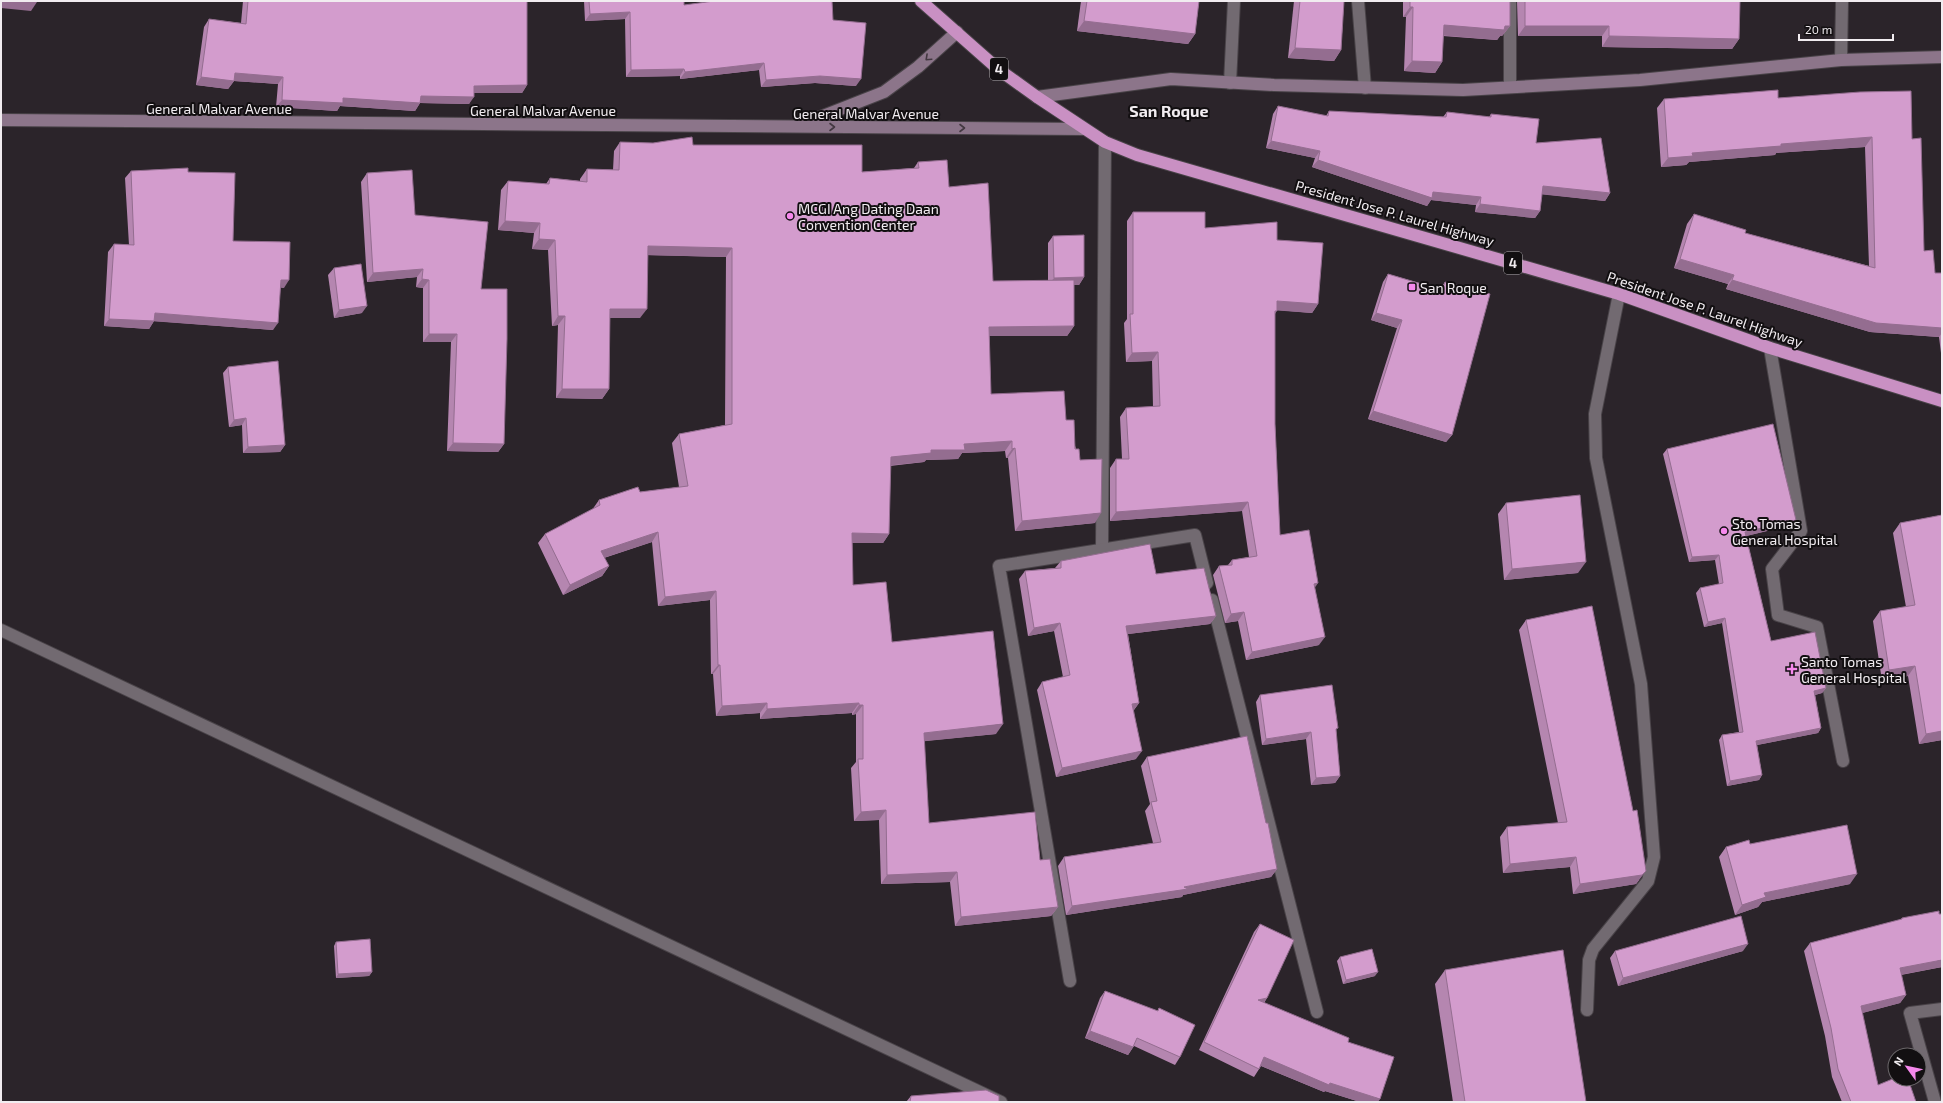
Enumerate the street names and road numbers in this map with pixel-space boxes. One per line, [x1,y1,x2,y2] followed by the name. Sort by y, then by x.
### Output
[990,58,1008,80] road number: 4
[146,100,292,117] street label: General Malvar Avenue
[470,102,616,119] street label: General Malvar Avenue
[793,105,939,122] street label: General Malvar Avenue
[1294,176,1497,250] street label: President Jose P. Laurel Highway
[1504,252,1522,274] road number: 4
[1605,267,1806,351] street label: President Jose P. Laurel Highway

